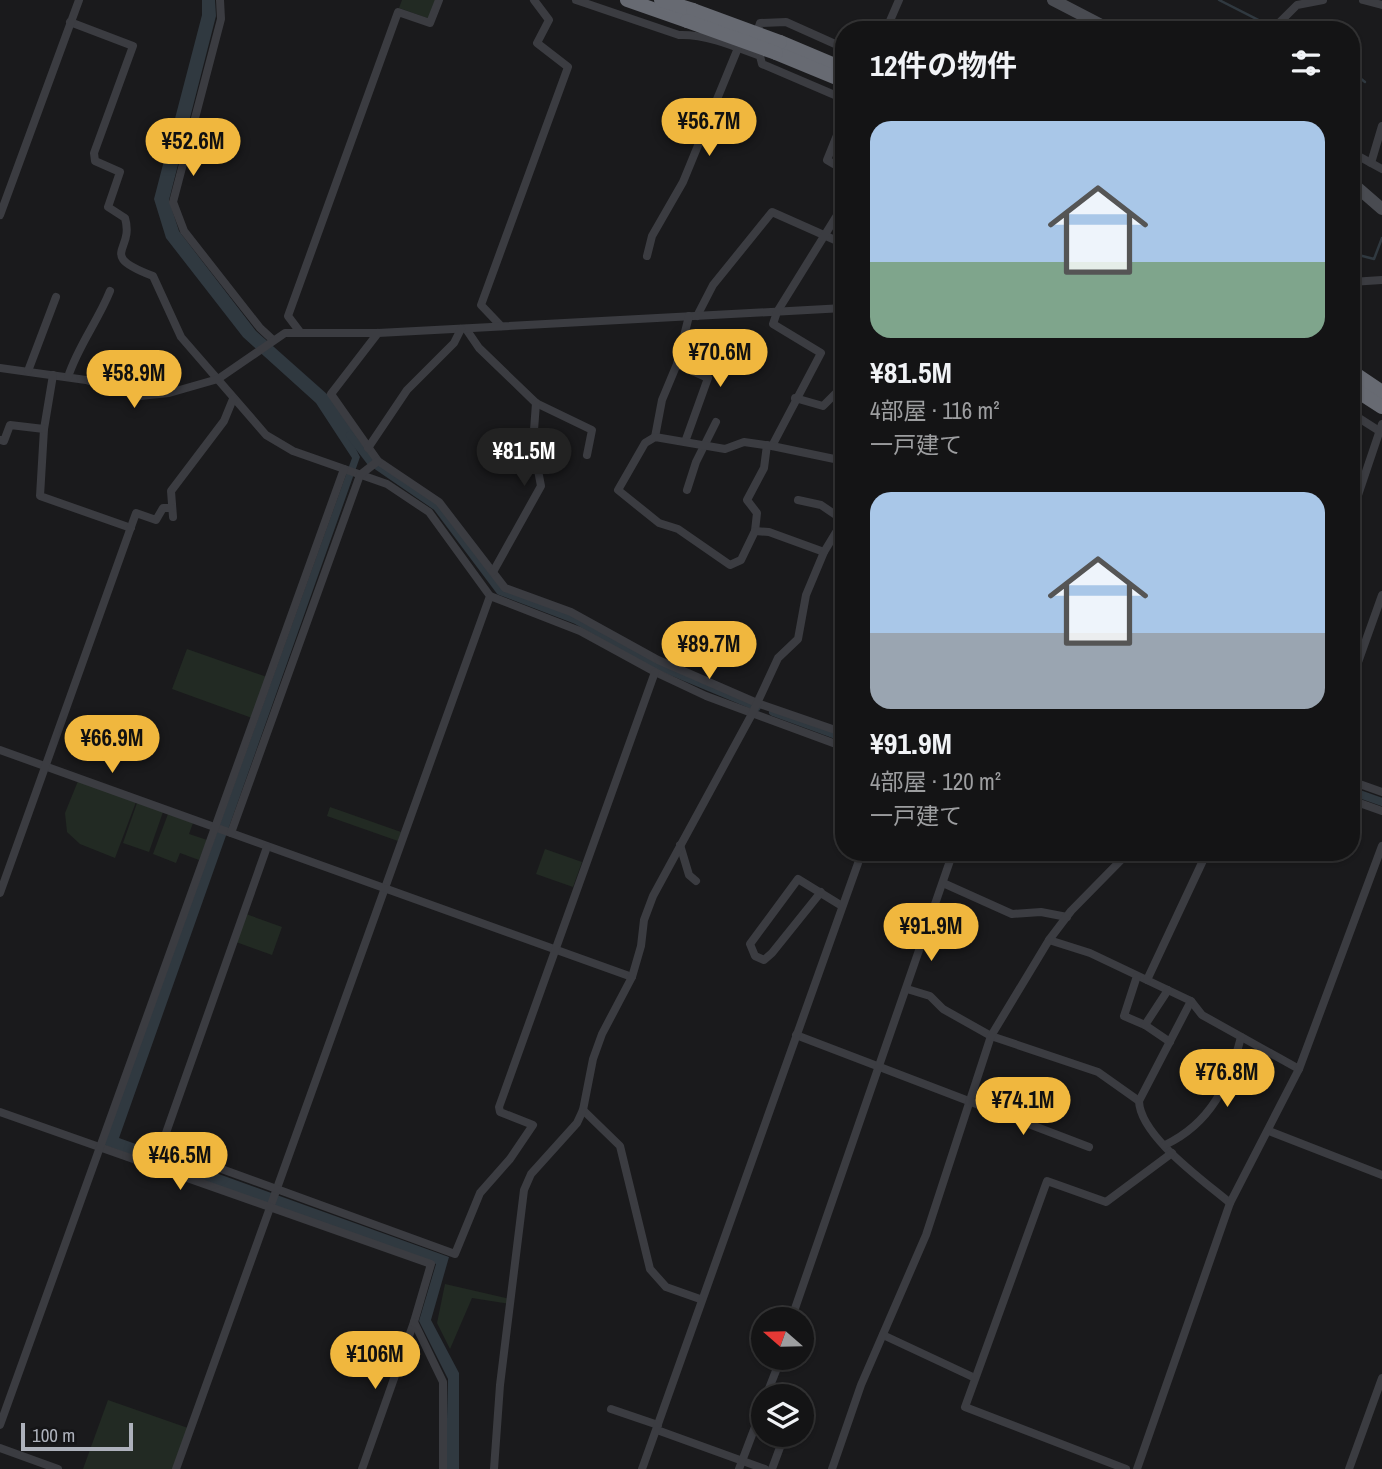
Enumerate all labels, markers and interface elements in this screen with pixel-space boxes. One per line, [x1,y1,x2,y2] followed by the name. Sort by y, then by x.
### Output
[1287,44,1325,82] icon: filters
[870,45,1017,85] text: 12件の物件
[652,99,766,158] pin: ¥56.7M
[678,105,740,136] text: ¥56.7M
[136,118,250,178] pin: ¥52.6M
[162,125,224,156] text: ¥52.6M
[1035,167,1161,293] icon: home
[663,330,777,389] pin: ¥70.6M
[689,336,751,367] text: ¥70.6M
[77,350,191,410] pin: ¥58.9M
[870,352,952,392] text: ¥81.5M
[103,357,165,388] text: ¥58.9M
[870,395,1000,426] text: 4部屋 · 116 m²
[467,428,581,488] pin: ¥81.5M
[870,429,962,460] text: 一戸建て
[493,435,555,466] text: ¥81.5M
[1035,538,1161,664] icon: home
[652,622,766,681] pin: ¥89.7M
[678,628,740,659] text: ¥89.7M
[55,716,169,775] pin: ¥66.9M
[81,722,143,753] text: ¥66.9M
[870,723,952,763] text: ¥91.9M
[870,766,1001,797] text: 4部屋 · 120 m²
[870,800,962,831] text: 一戸建て
[874,904,988,963] pin: ¥91.9M
[900,910,962,941] text: ¥91.9M
[1170,1050,1284,1109] pin: ¥76.8M
[1196,1056,1258,1087] text: ¥76.8M
[966,1078,1080,1137] pin: ¥74.1M
[992,1084,1054,1115] text: ¥74.1M
[123,1132,237,1192] pin: ¥46.5M
[149,1139,211,1170] text: ¥46.5M
[751,1307,814,1370] north arrow
[751,1307,814,1447] map controls
[326,1332,424,1391] pin: ¥106M
[346,1338,404,1369] text: ¥106M
[751,1384,814,1447] button: layers
[21,1420,133,1452] scale bar
[32,1422,75,1448] text: 100 m

